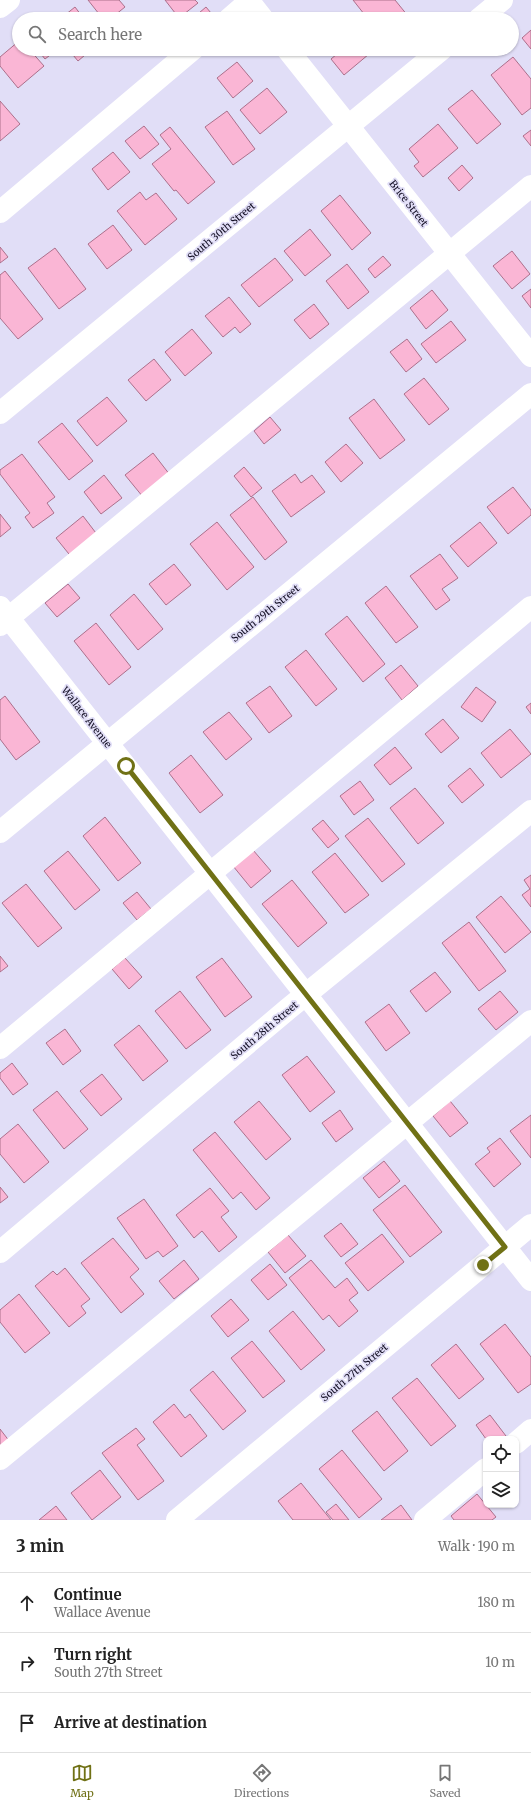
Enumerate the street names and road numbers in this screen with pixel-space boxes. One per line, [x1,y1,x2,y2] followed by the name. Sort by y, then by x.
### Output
[386,177,431,229] street label: Brice Street
[185,199,258,263] street label: South 30th Street
[229,582,302,645] street label: South 29th Street
[58,683,115,751] street label: Wallace Avenue
[228,998,301,1062] street label: South 28th Street
[318,1341,391,1404] street label: South 27th Street

